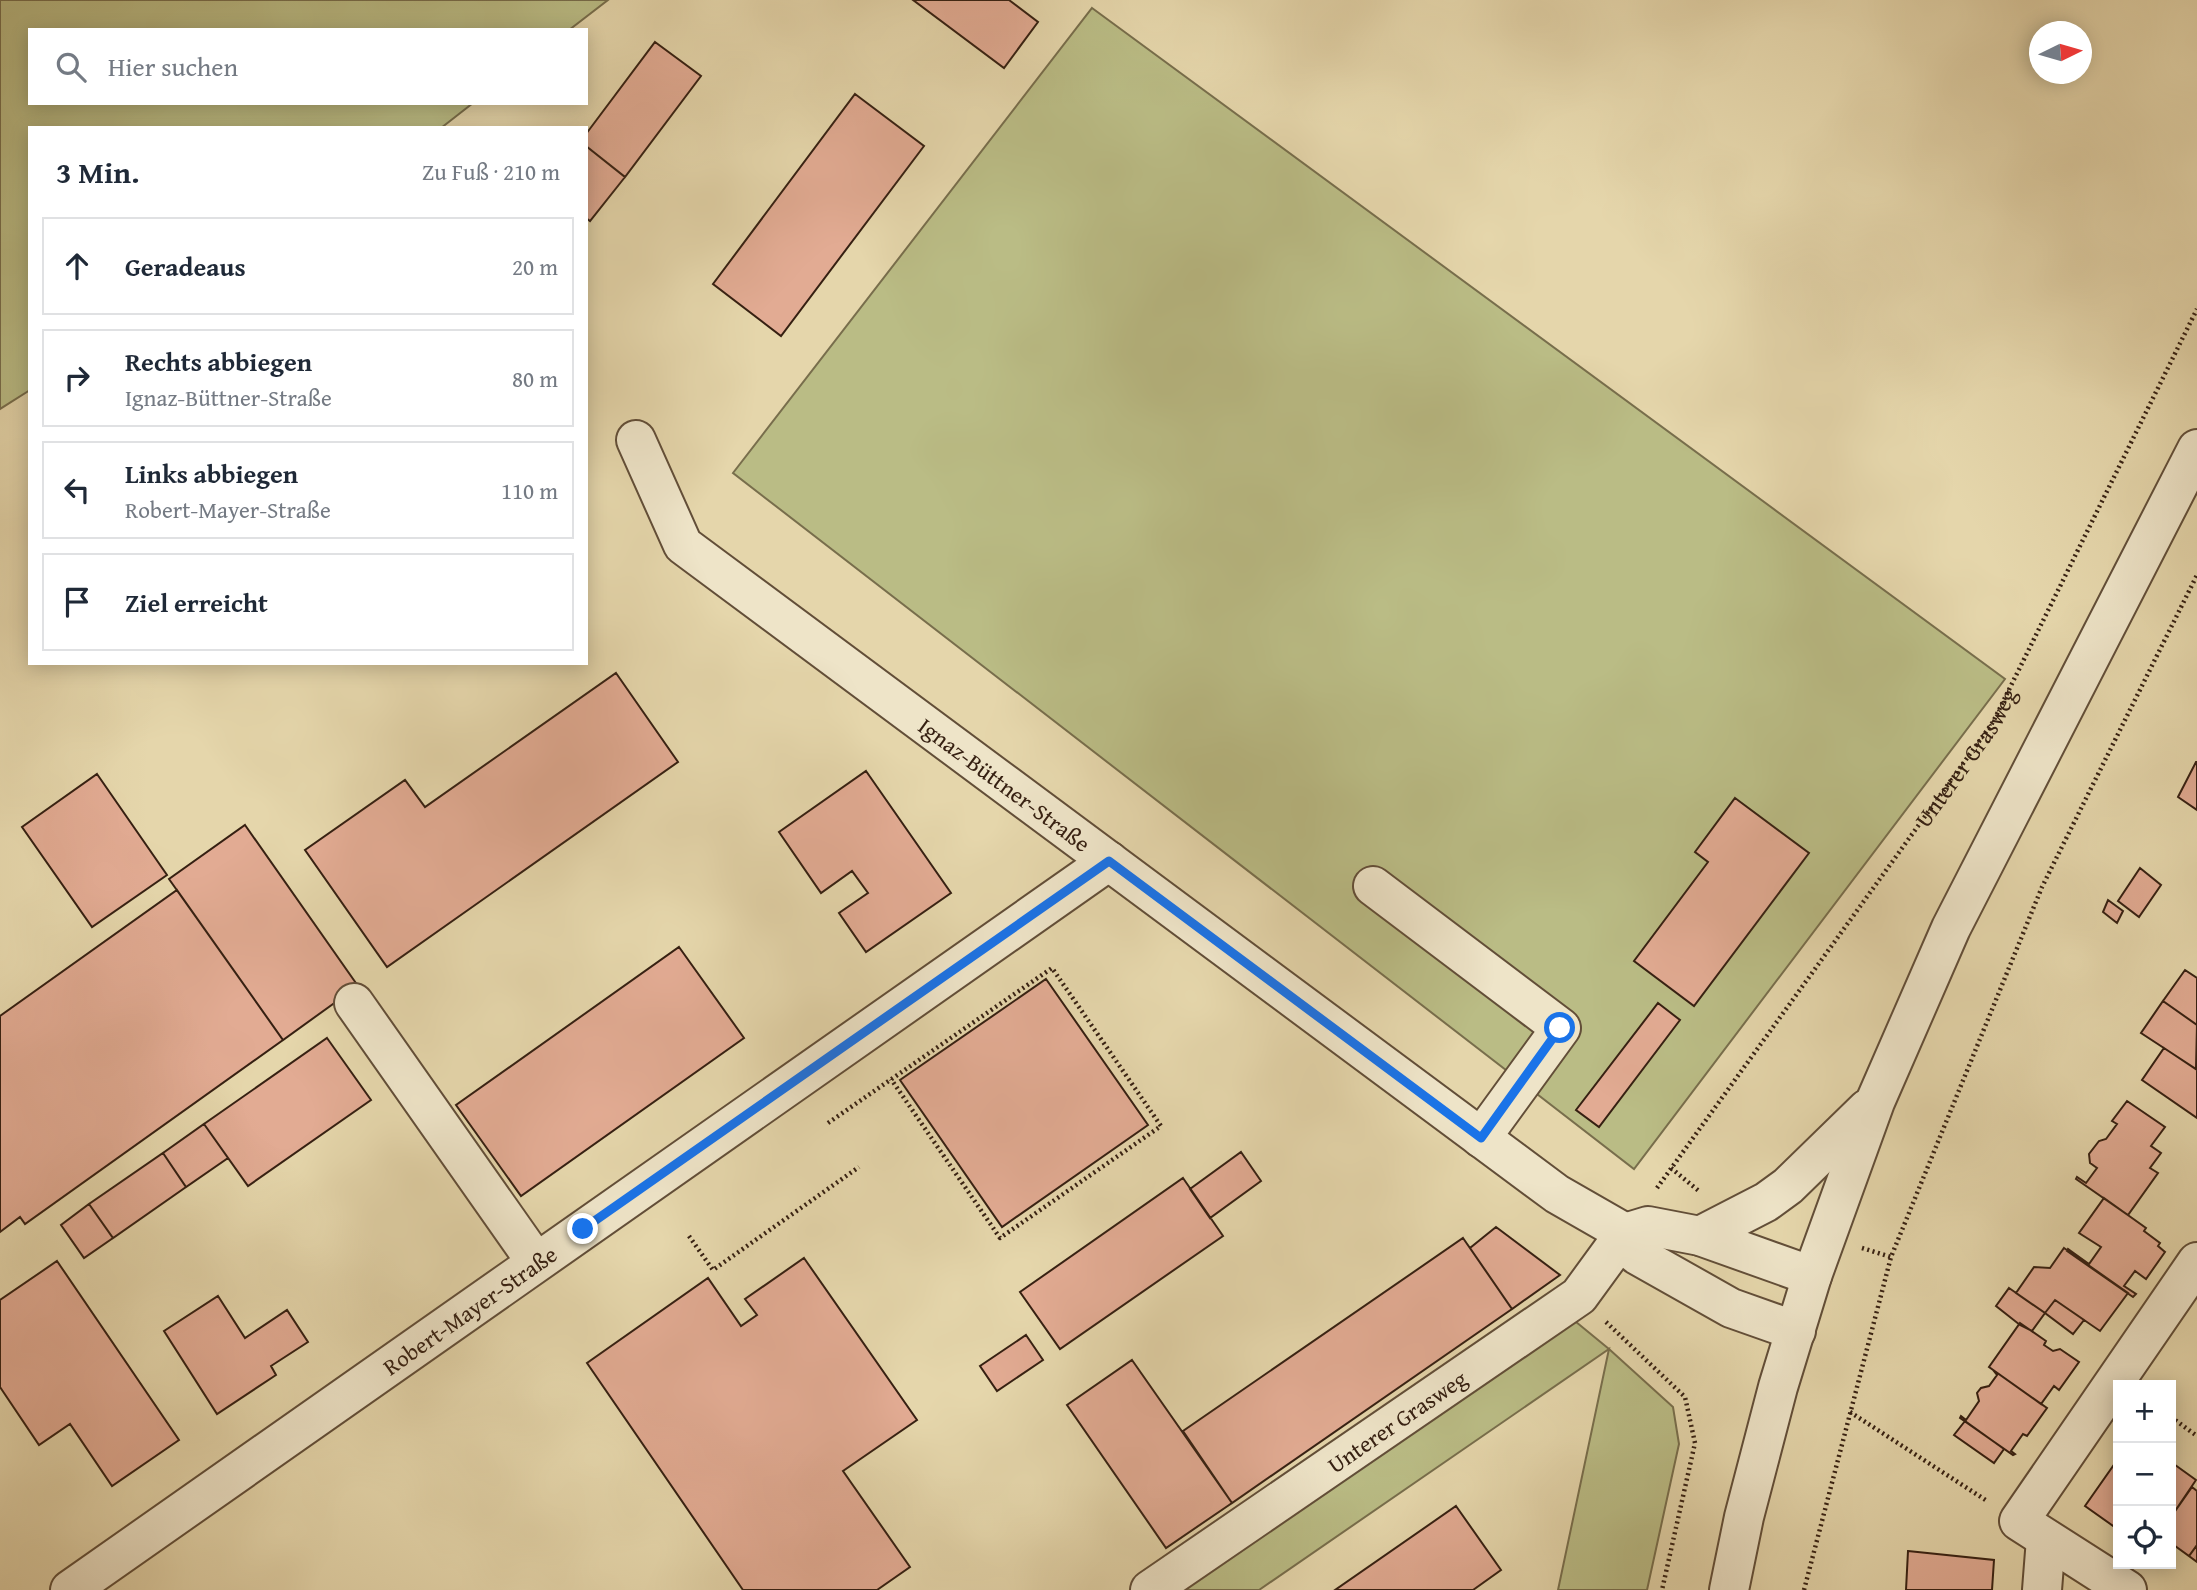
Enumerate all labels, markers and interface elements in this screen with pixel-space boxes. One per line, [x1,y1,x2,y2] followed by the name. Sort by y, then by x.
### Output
[2029,21,2092,84] north arrow
[28,28,588,105] search box
[108,47,238,86] text: Hier suchen
[52,48,90,86] icon: search
[56,150,139,194] text: 3 Min.
[422,155,560,188] text: Zu Fuß · 210 m
[58,247,96,285] icon: ahead
[125,247,246,286] text: Geradeaus
[512,250,558,283] text: 20 m
[125,342,312,381] text: Rechts abbiegen
[58,359,96,397] icon: right
[512,362,558,395] text: 80 m
[125,381,332,414] text: Ignaz-Büttner-Straße
[125,454,298,493] text: Links abbiegen
[58,471,96,509] icon: left
[501,474,558,507] text: 110 m
[125,493,331,526] text: Robert-Mayer-Straße
[58,583,96,621] icon: arrive
[125,583,268,622] text: Ziel erreicht
[1906,681,2024,834] street label: Unterer Grasweg
[912,709,1098,859] street label: Ignaz-Büttner-Straße
[1544,1012,1575,1043] route start
[567,1213,598,1244] route end
[376,1237,563,1382] street label: Robert-Mayer-Straße
[1320,1361,1473,1481] street label: Unterer Grasweg
[2113,1380,2176,1569] map controls
[2113,1380,2176,1443] button: +
[2113,1443,2176,1506] button: −
[2113,1506,2176,1569] button: locate

